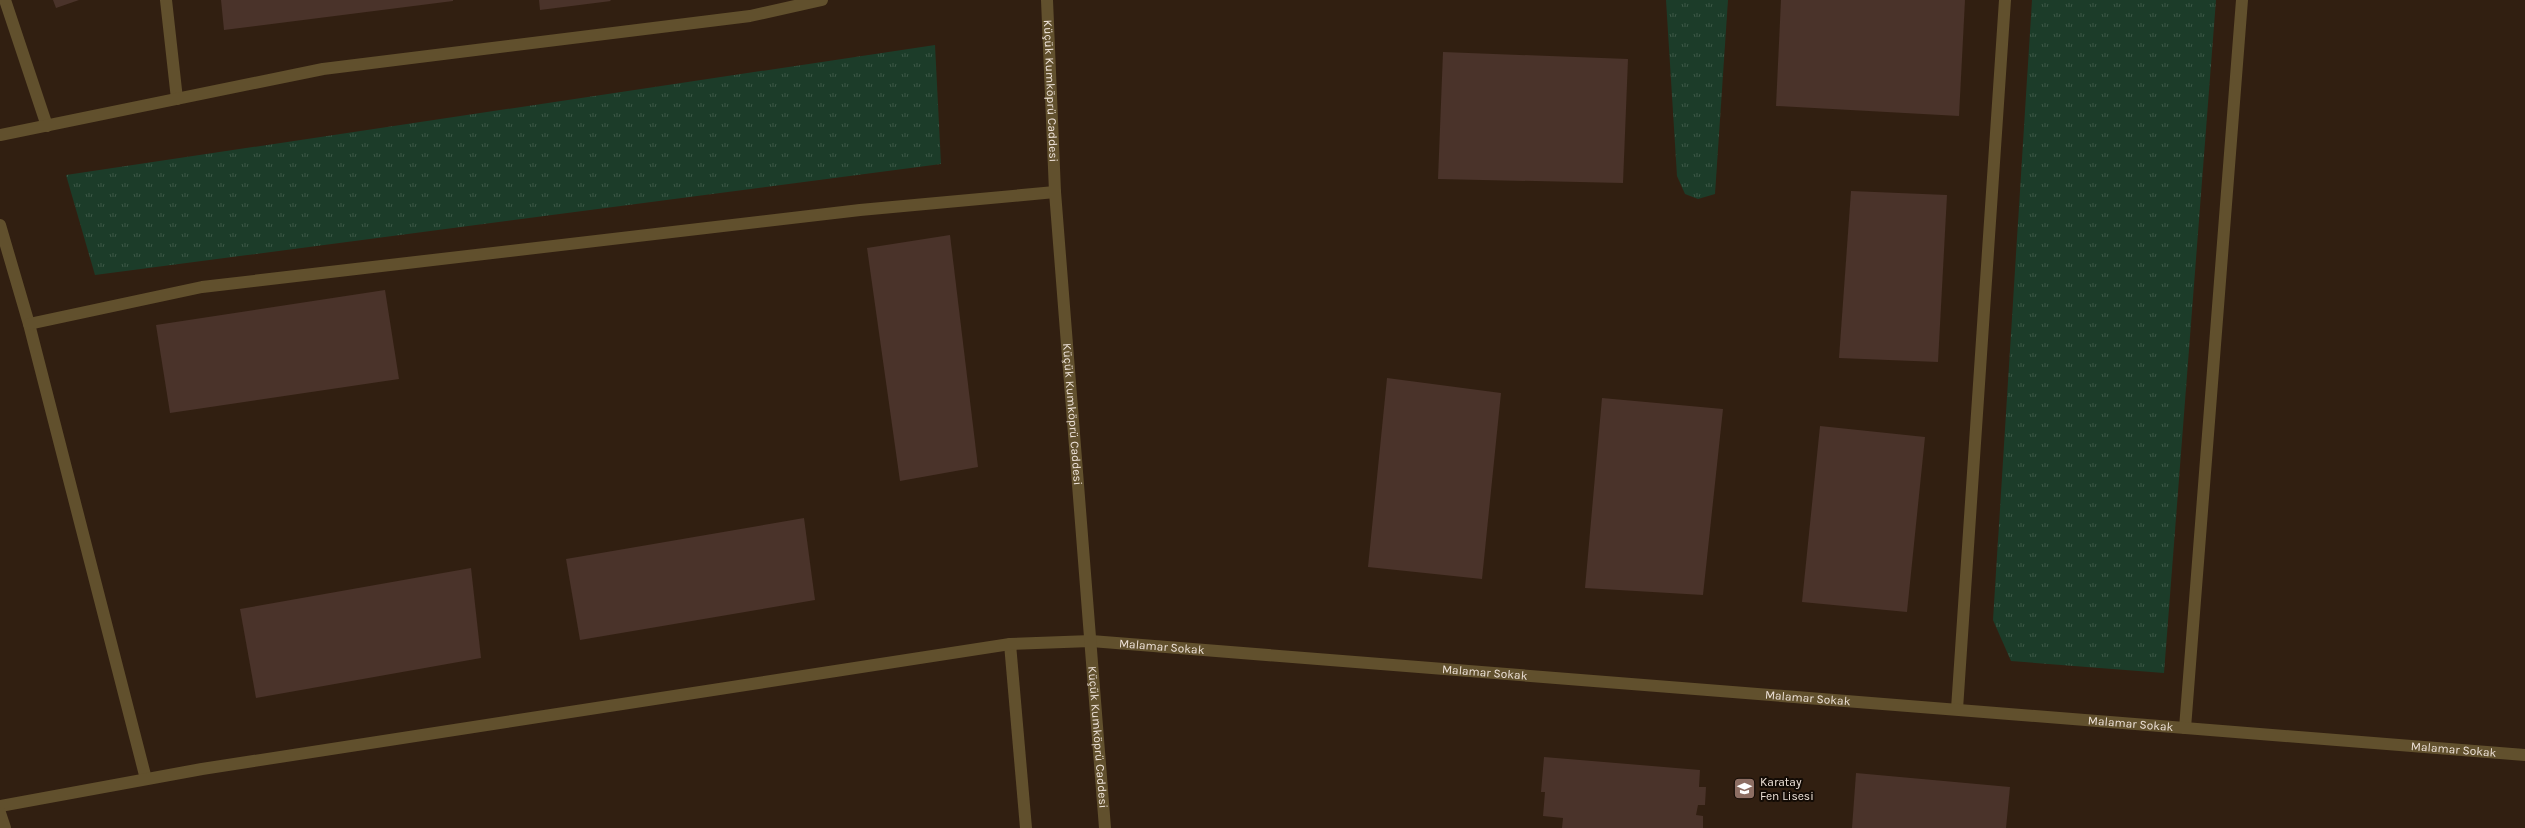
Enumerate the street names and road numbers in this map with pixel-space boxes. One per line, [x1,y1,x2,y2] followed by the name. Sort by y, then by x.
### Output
[1041,19,1061,162] street label: Küçük Kumköprü Caddesi
[1060,343,1085,486] street label: Küçük Kumköprü Caddesi
[1118,636,1205,657] street label: Malamar Sokak
[1441,662,1528,683] street label: Malamar Sokak
[1085,666,1110,809] street label: Küçük Kumköprü Caddesi
[1764,688,1851,708] street label: Malamar Sokak
[2087,713,2174,734] street label: Malamar Sokak
[2410,739,2497,760] street label: Malamar Sokak

